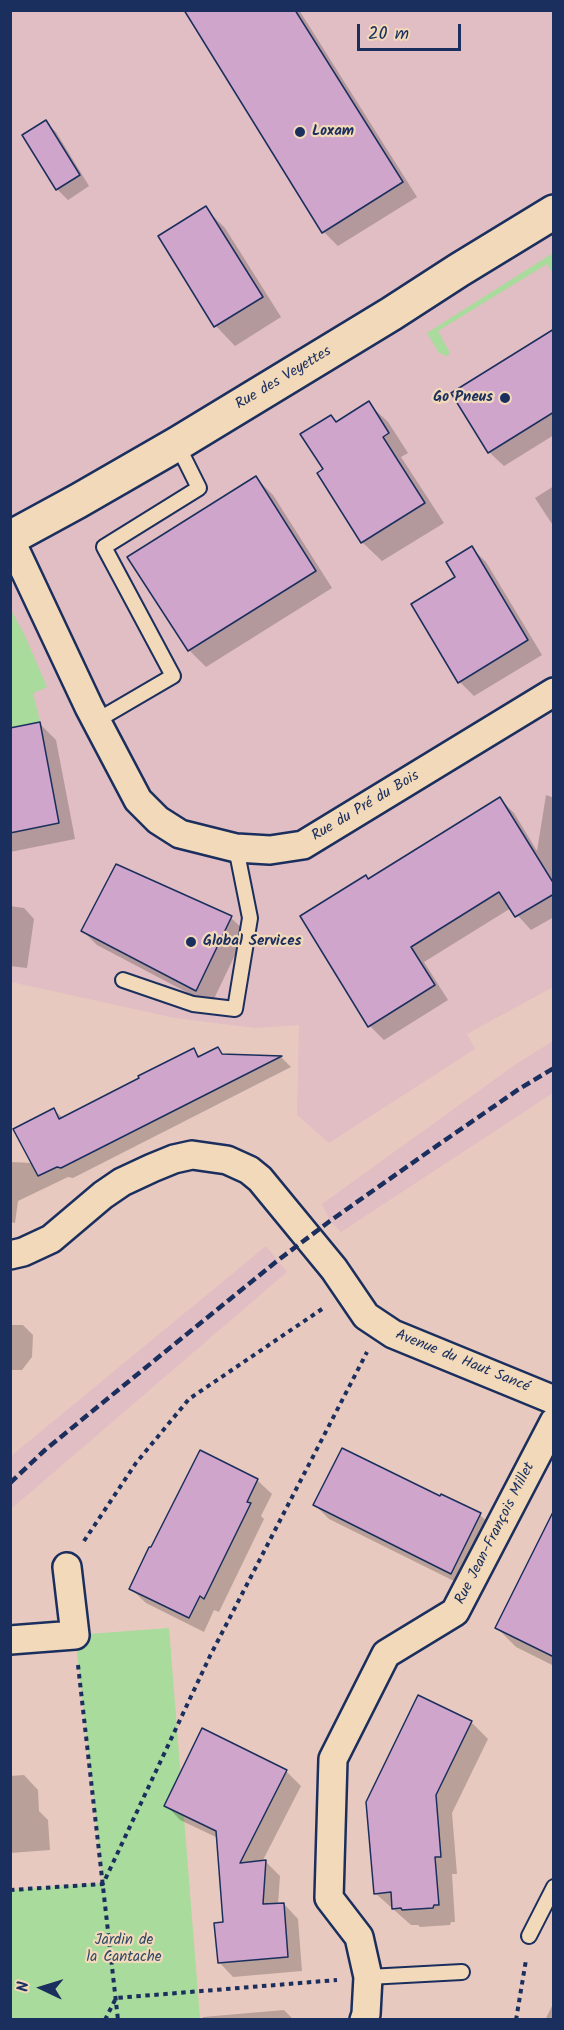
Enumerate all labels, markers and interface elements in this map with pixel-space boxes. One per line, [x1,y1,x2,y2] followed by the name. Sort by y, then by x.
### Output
[360,12,464,50] scale bar
[368,20,409,49] text: 20 m
[312,123,354,141] place label: Loxam
[293,125,307,139] marker: Loxam
[233,343,335,415] street label: Rue des Veyettes
[433,389,493,407] place label: Go Pneus
[498,391,512,405] marker: Go Pneus
[309,768,423,846] street label: Rue du Pré du Bois
[203,933,302,951] place label: Global Services
[184,935,198,949] marker: Global Services
[392,1327,532,1397] street label: Avenue du Haut Sancé
[452,1460,540,1608] street label: Rue Jean-François Millet
[86,1932,162,1967] park label: Jardin de la Cantache
[12,1958,72,2018] north arrow
[11,1981,36,1993] text: N

